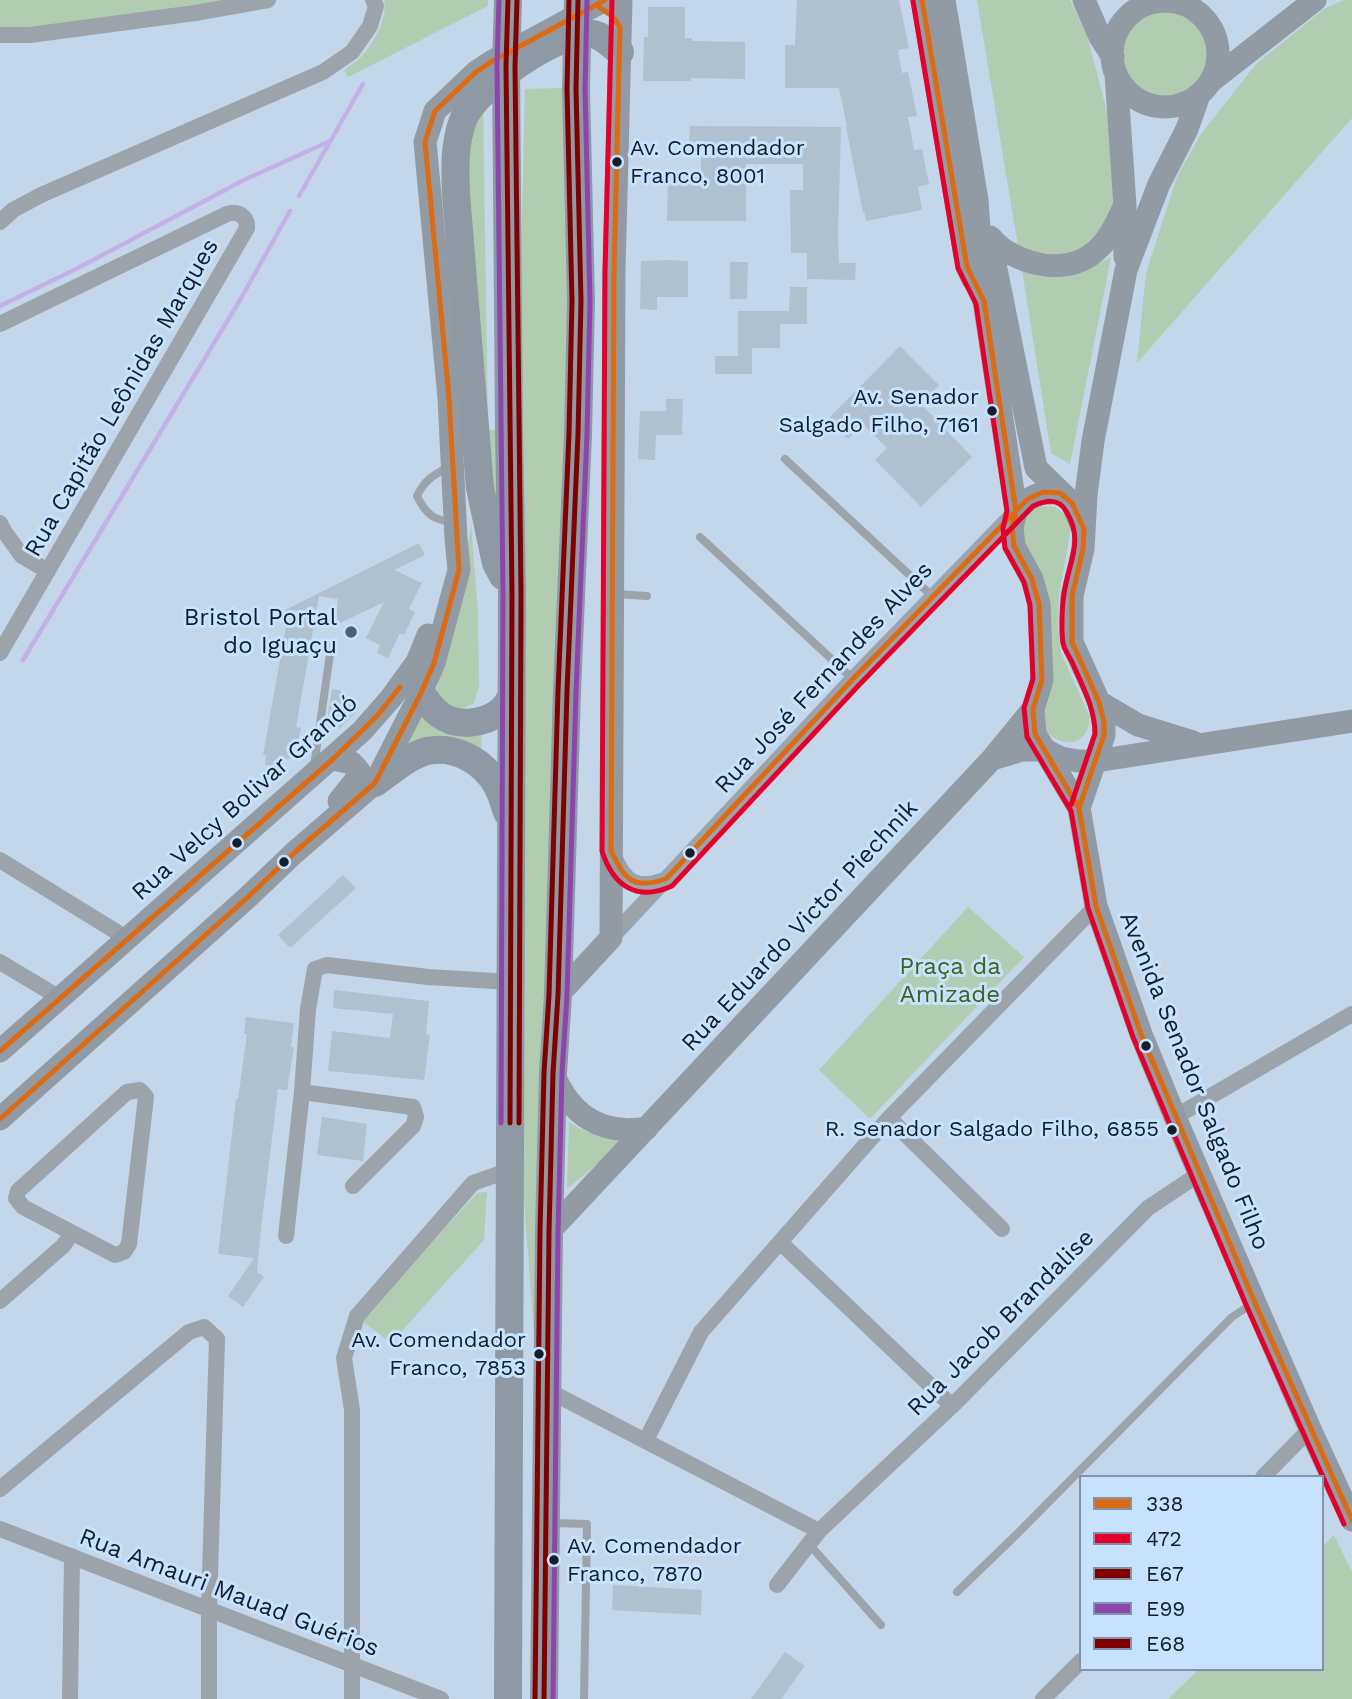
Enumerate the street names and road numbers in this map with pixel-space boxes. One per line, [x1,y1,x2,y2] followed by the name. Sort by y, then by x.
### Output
[19,234,225,562] street label: Rua Capitão Leônidas Marques
[709,556,939,800] street label: Rua José Fernandes Alves
[126,689,364,907] street label: Rua Velcy Bolivar Grandó
[676,794,924,1058] street label: Rua Eduardo Victor Piechnik
[1113,908,1275,1254] street label: Avenida Senador Salgado Filho
[902,1224,1100,1422] street label: Rua Jacob Brandalise
[75,1522,383,1664] street label: Rua Amauri Mauad Guérios

